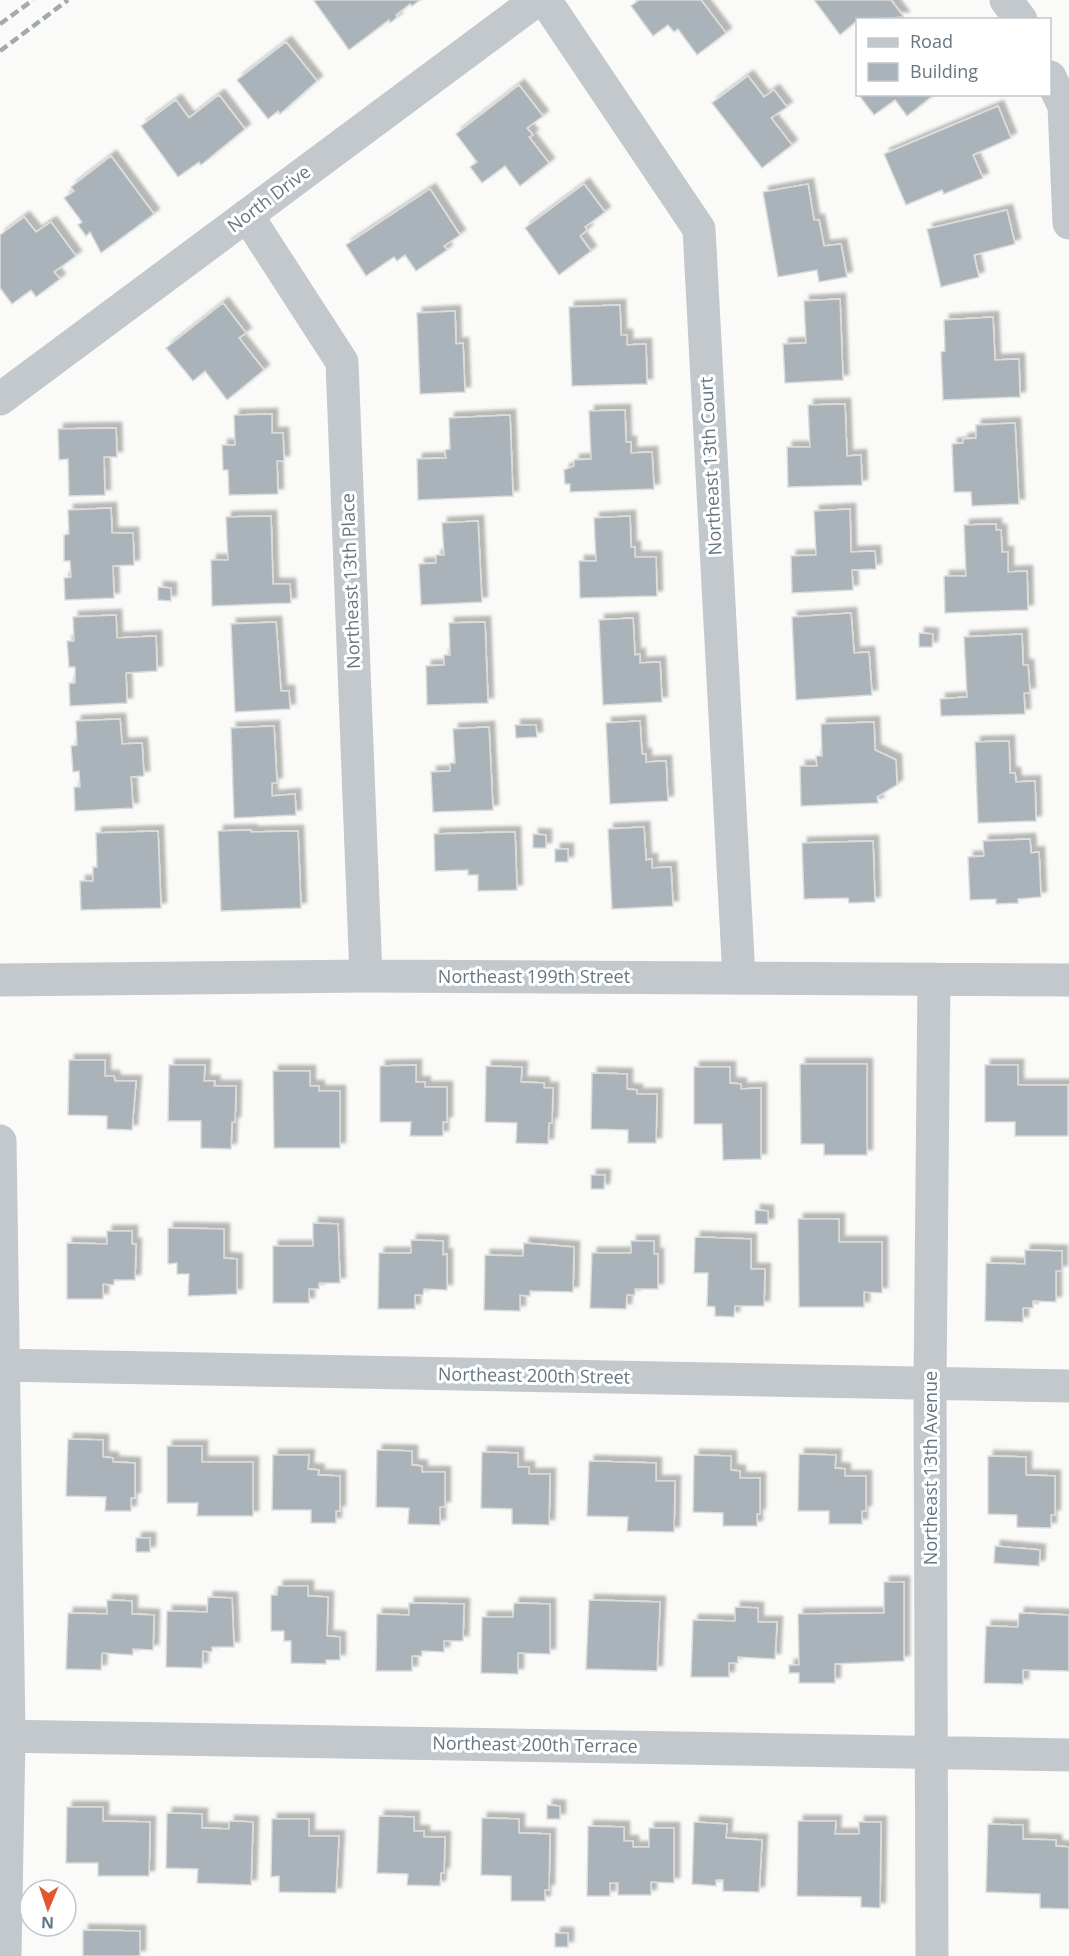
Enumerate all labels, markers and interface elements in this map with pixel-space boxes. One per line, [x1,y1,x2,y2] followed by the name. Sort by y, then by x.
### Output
[856,18,1051,96] legend
[910,29,953,53] text: Road
[910,59,978,83] text: Building
[222,159,315,237] street label: North Drive
[693,376,727,556] street label: Northeast 13th Court
[335,493,365,669] street label: Northeast 13th Place
[438,964,630,988] street label: Northeast 199th Street
[438,1361,630,1389] street label: Northeast 200th Street
[918,1371,942,1565] street label: Northeast 13th Avenue
[432,1730,638,1758] street label: Northeast 200th Terrace
[18,1878,78,1938] north arrow
[41,1912,54,1934] text: N

